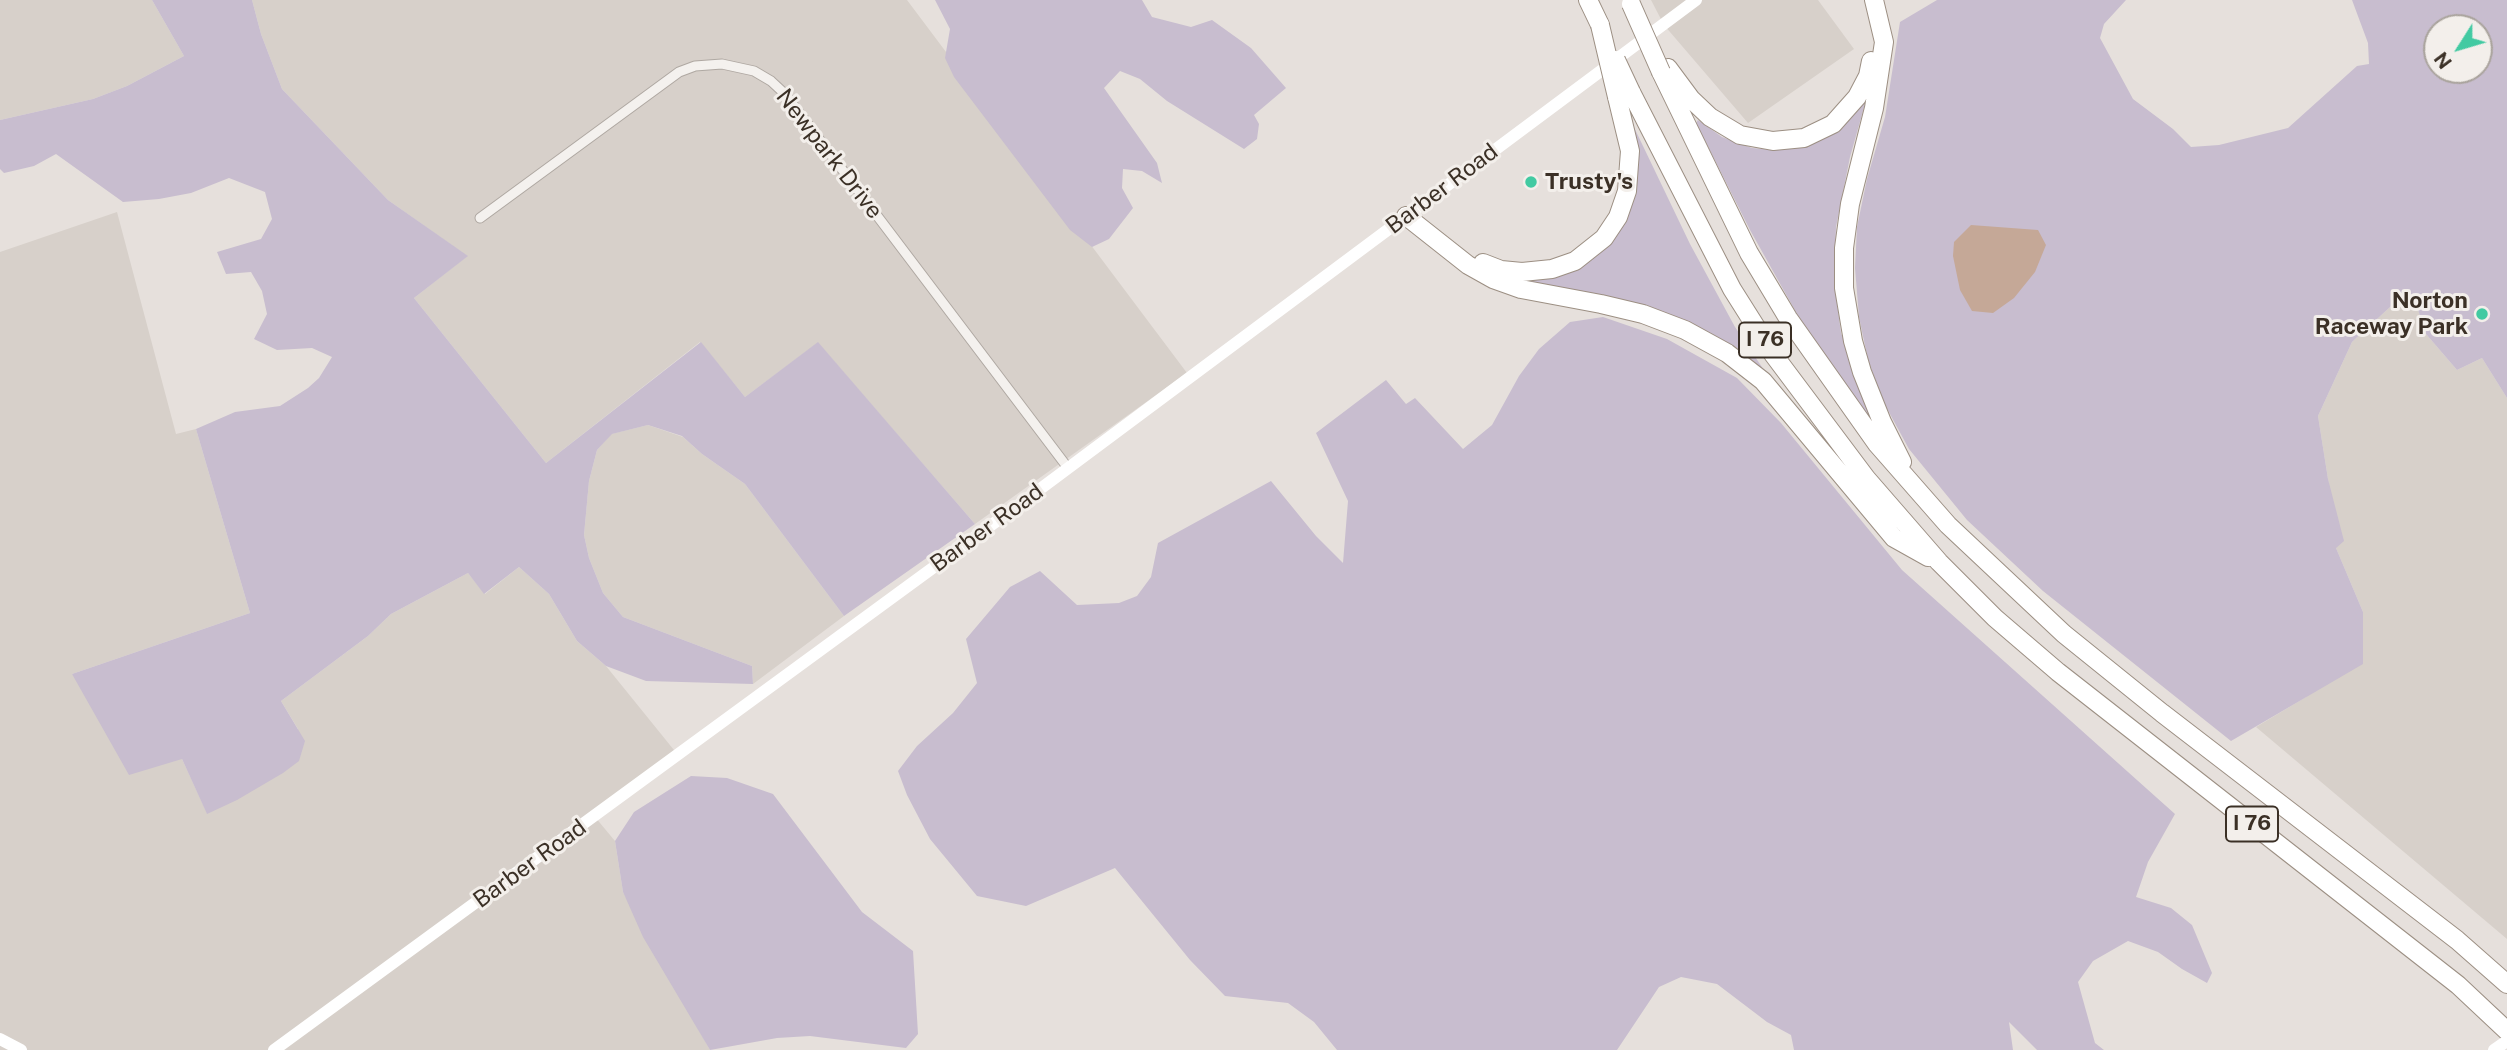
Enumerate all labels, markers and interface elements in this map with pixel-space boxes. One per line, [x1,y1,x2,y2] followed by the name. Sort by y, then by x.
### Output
[2423,14,2493,84] north arrow
[2430,48,2456,73] text: N
[770,84,888,224] street label: Newpark Drive
[1381,138,1503,240] street label: Barber Road
[1545,168,1633,196] place label: Trusty's
[1523,174,1539,190] marker: Trusty's
[2315,287,2468,341] place label: Norton Raceway Park
[2474,306,2490,322] marker: Norton Raceway Park
[1739,322,1791,358] road number: I 76
[925,478,1049,578] street label: Barber Road
[2226,806,2278,842] road number: I 76
[468,814,592,914] street label: Barber Road

